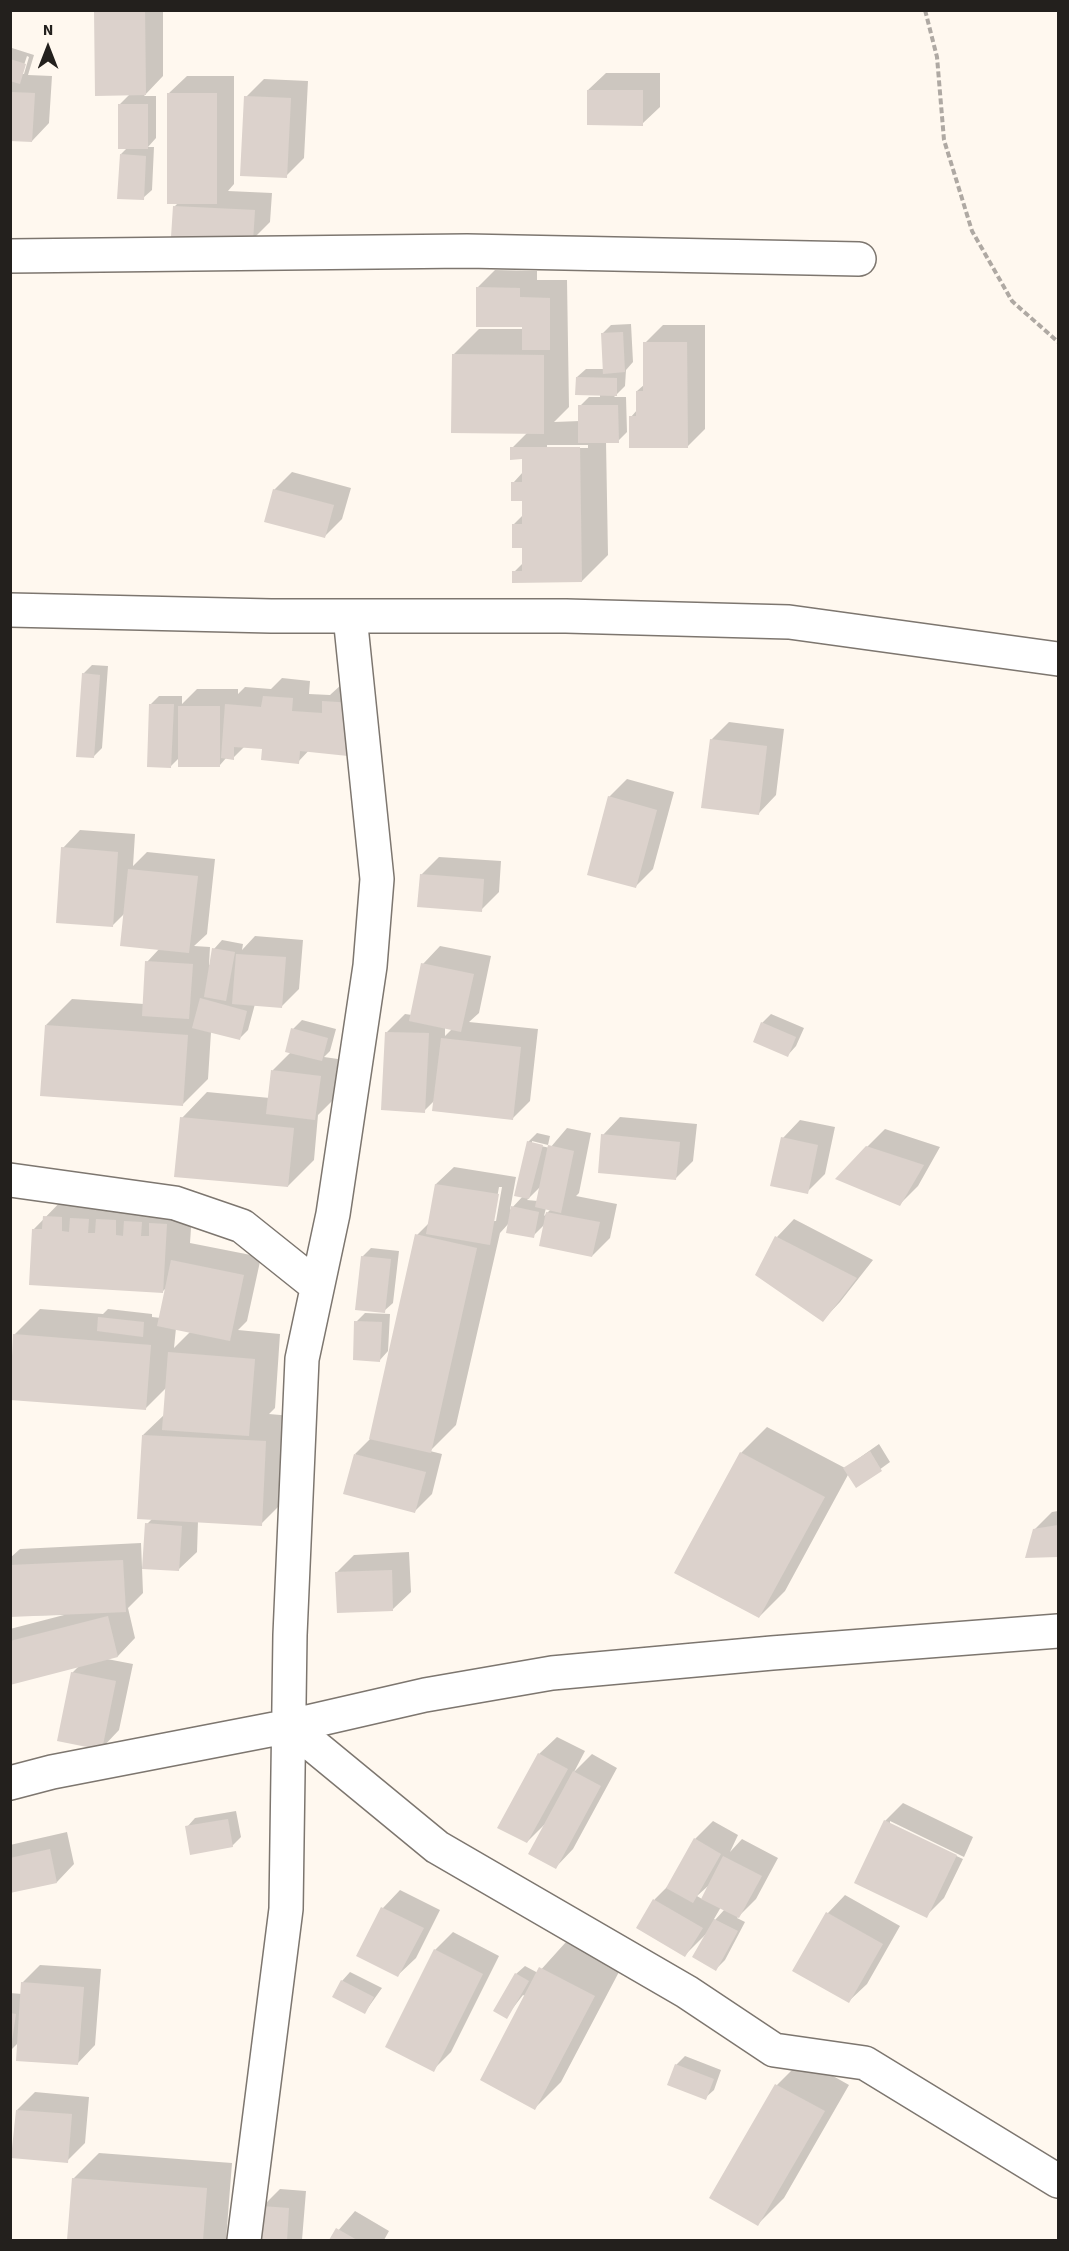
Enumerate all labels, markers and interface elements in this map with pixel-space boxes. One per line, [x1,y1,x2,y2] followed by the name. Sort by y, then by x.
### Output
[18,18,78,78] north arrow
[43,19,53,41] text: N

